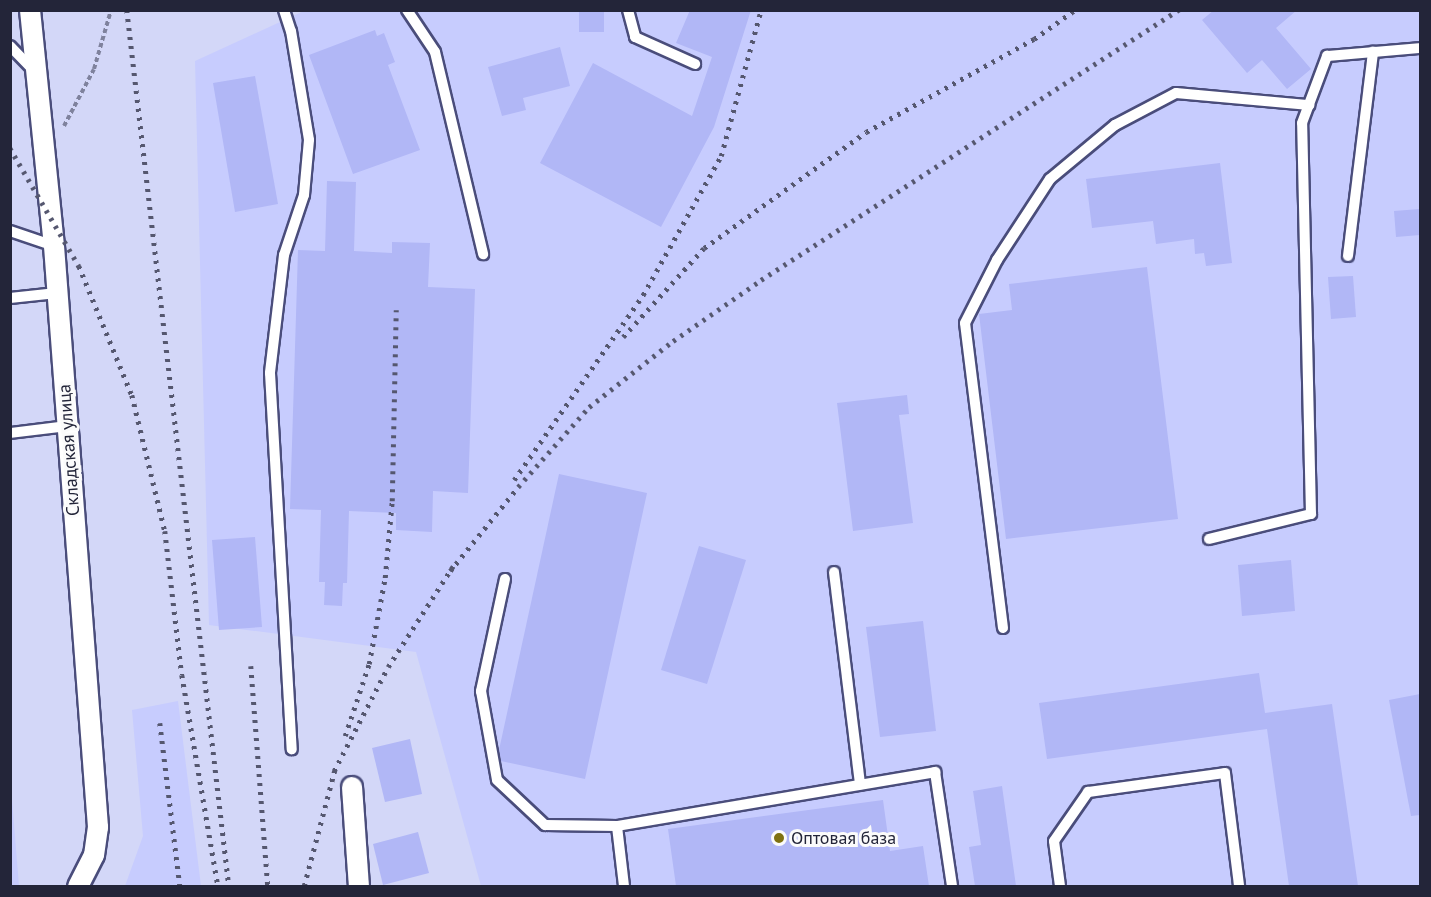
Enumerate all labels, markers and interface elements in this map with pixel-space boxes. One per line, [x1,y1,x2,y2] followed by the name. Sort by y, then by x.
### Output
[54,383,84,517] street label: Складская улица
[791,827,896,849] place label: Оптовая база
[772,831,786,845] marker: Оптовая база

